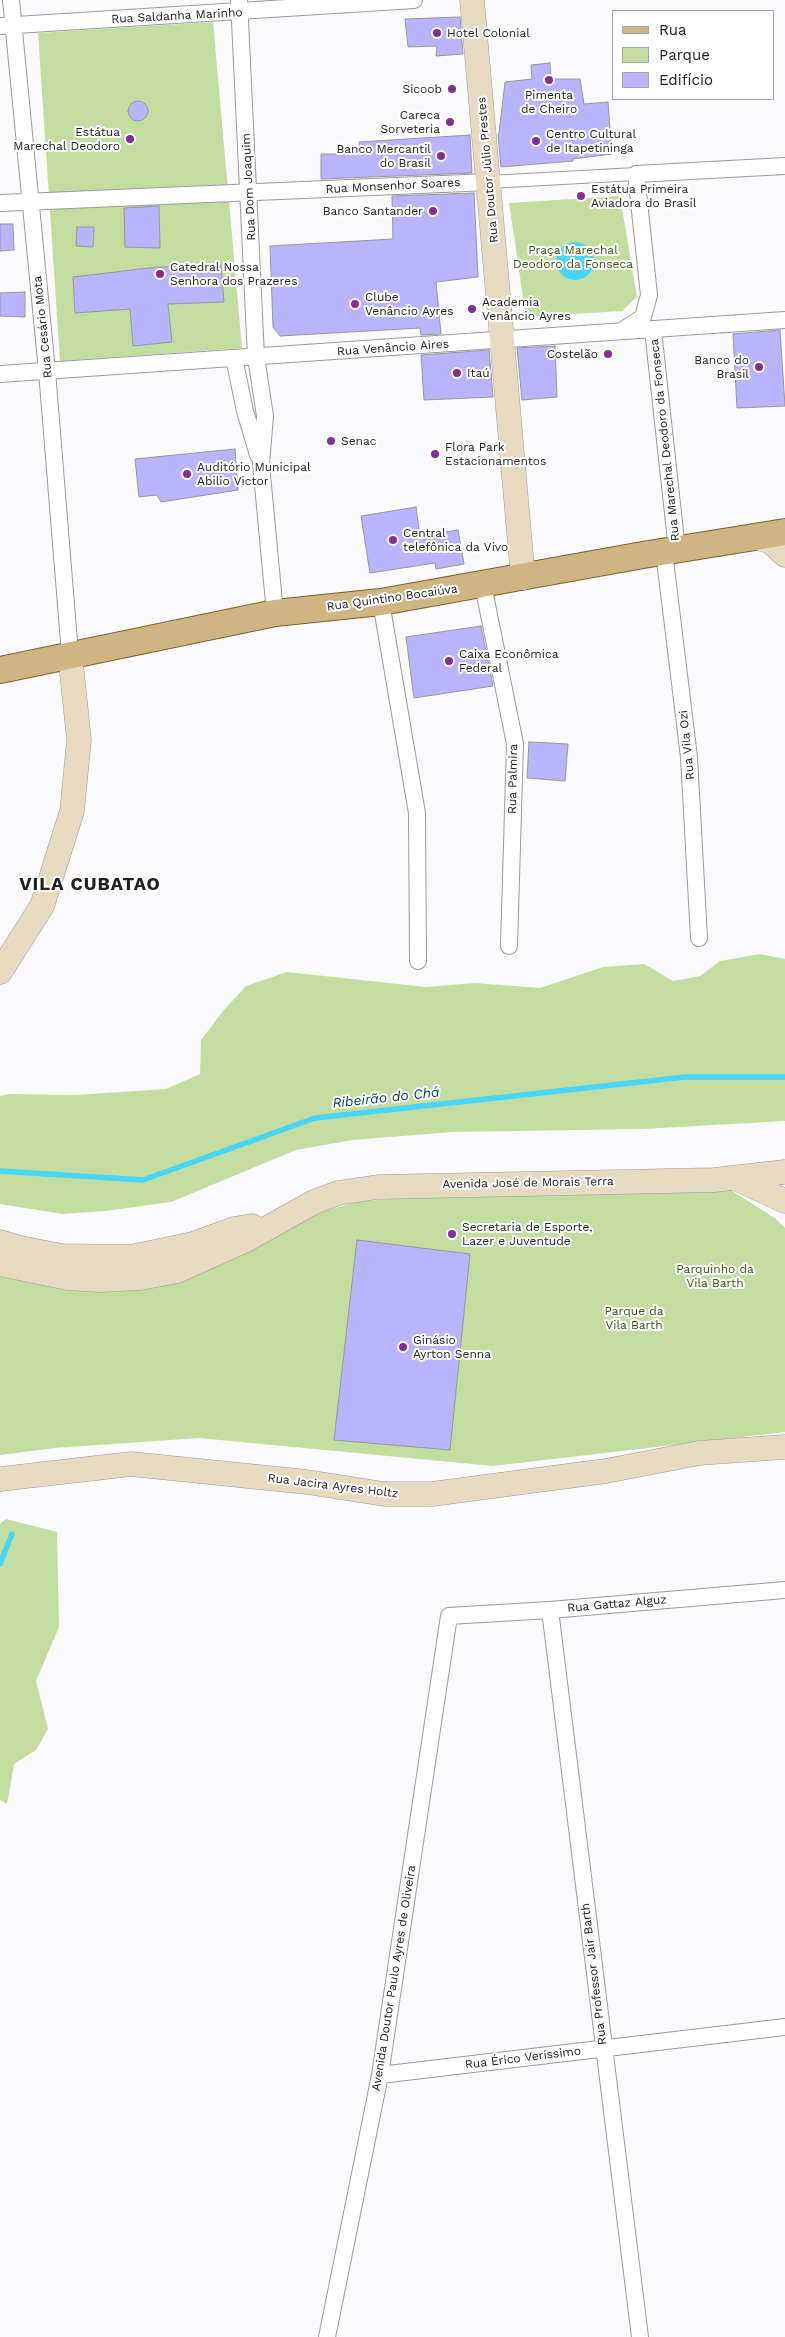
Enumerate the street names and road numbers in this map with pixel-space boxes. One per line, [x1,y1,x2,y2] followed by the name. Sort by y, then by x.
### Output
[111,5,243,27] street label: Rua Saldanha Marinho
[474,96,502,244] street label: Rua Doutor Júlio Prestes
[239,133,259,241] street label: Rua Dom Joaquim
[325,175,461,197] street label: Rua Monsenhor Soares
[30,275,56,379] street label: Rua Cesário Mota
[337,337,449,359] street label: Rua Venâncio Aires
[647,338,683,542] street label: Rua Marechal Deodoro da Fonseca
[326,582,458,614] street label: Rua Quintino Bocaiúva
[676,709,698,781] street label: Rua Vila Ozi
[505,744,521,814] street label: Rua Palmira
[442,1174,614,1192] street label: Avenida José de Morais Terra
[267,1471,399,1501] street label: Rua Jacira Ayres Holtz
[567,1592,667,1616] street label: Rua Gattaz Alguz
[369,1864,419,2092] street label: Avenida Doutor Paulo Ayres de Oliveira
[578,1902,610,2046] street label: Rua Professor Jair Barth
[464,2044,582,2072] street label: Rua Érico Veríssimo

